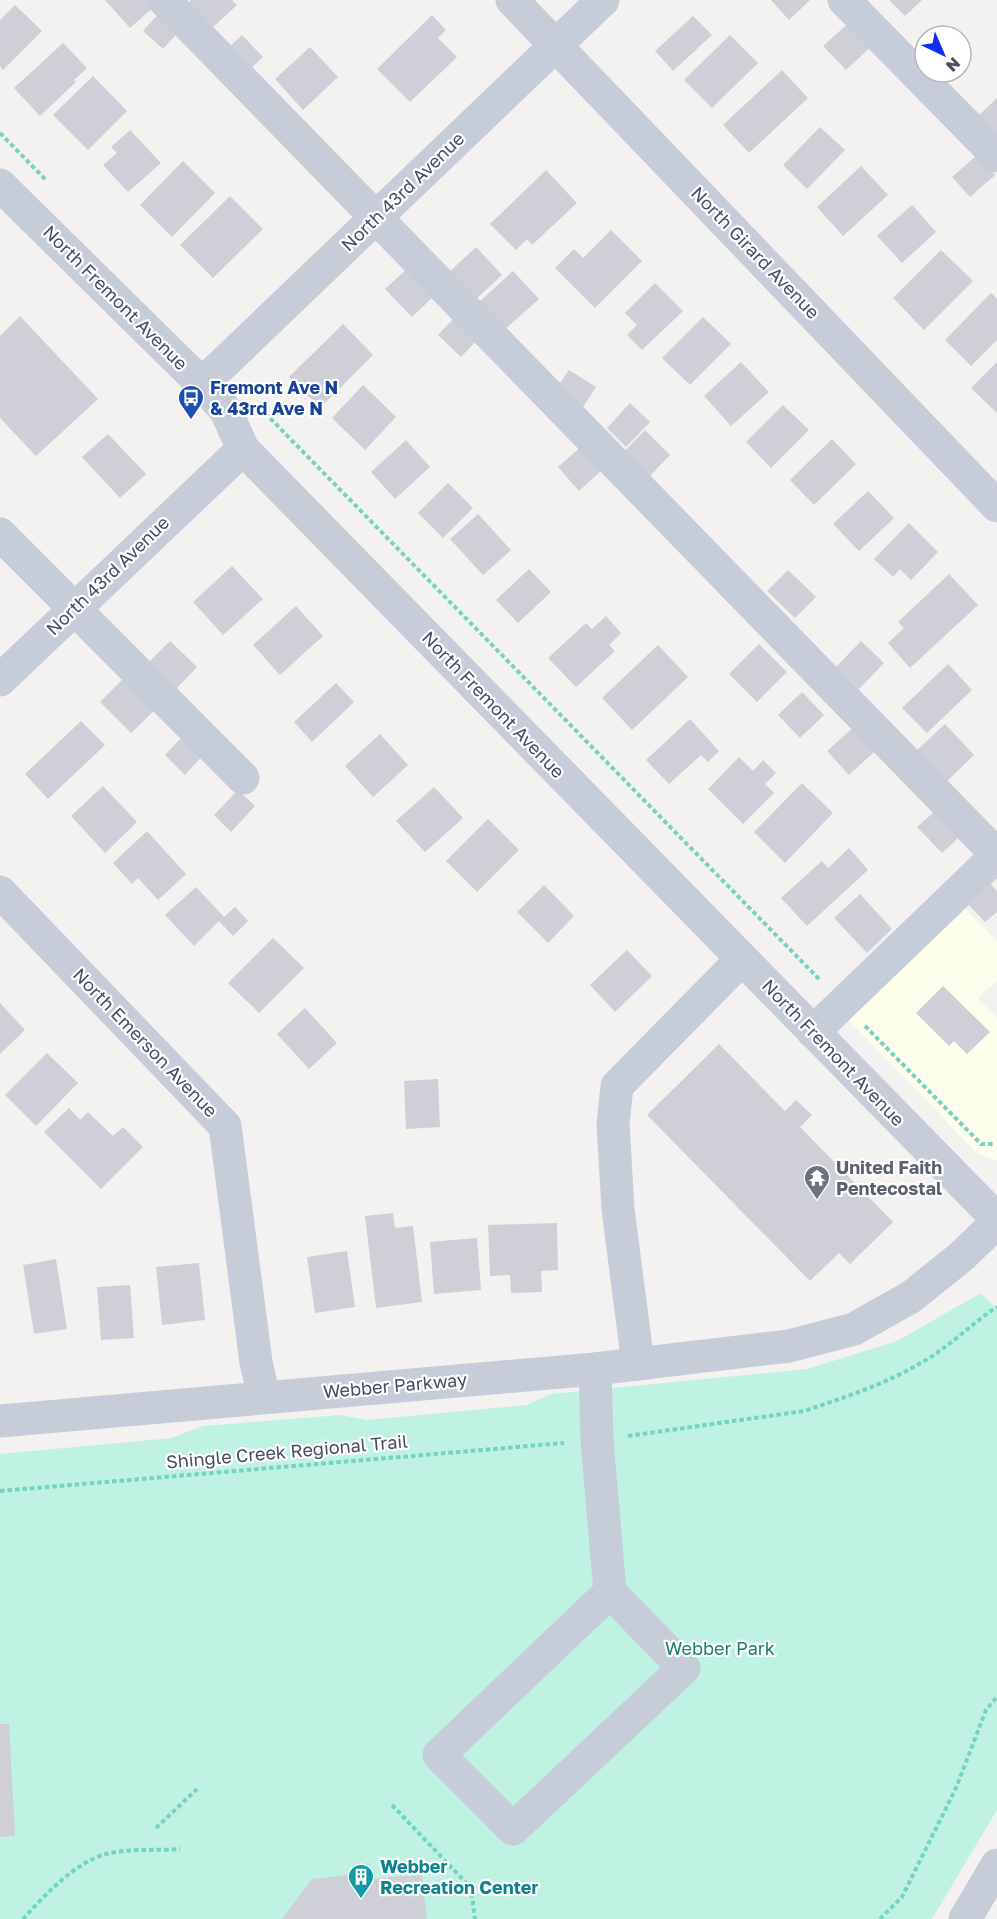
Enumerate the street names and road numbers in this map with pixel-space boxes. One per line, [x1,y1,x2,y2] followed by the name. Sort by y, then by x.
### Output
[336,127,468,255] street label: North 43rd Avenue
[687,182,824,323] street label: North Girard Avenue
[39,220,193,374] street label: North Fremont Avenue
[41,511,173,639] street label: North 43rd Avenue
[418,626,570,782] street label: North Fremont Avenue
[69,963,223,1121] street label: North Emerson Avenue
[758,974,910,1130] street label: North Fremont Avenue
[322,1368,468,1402] street label: Webber Parkway
[165,1429,409,1473] street label: Shingle Creek Regional Trail

